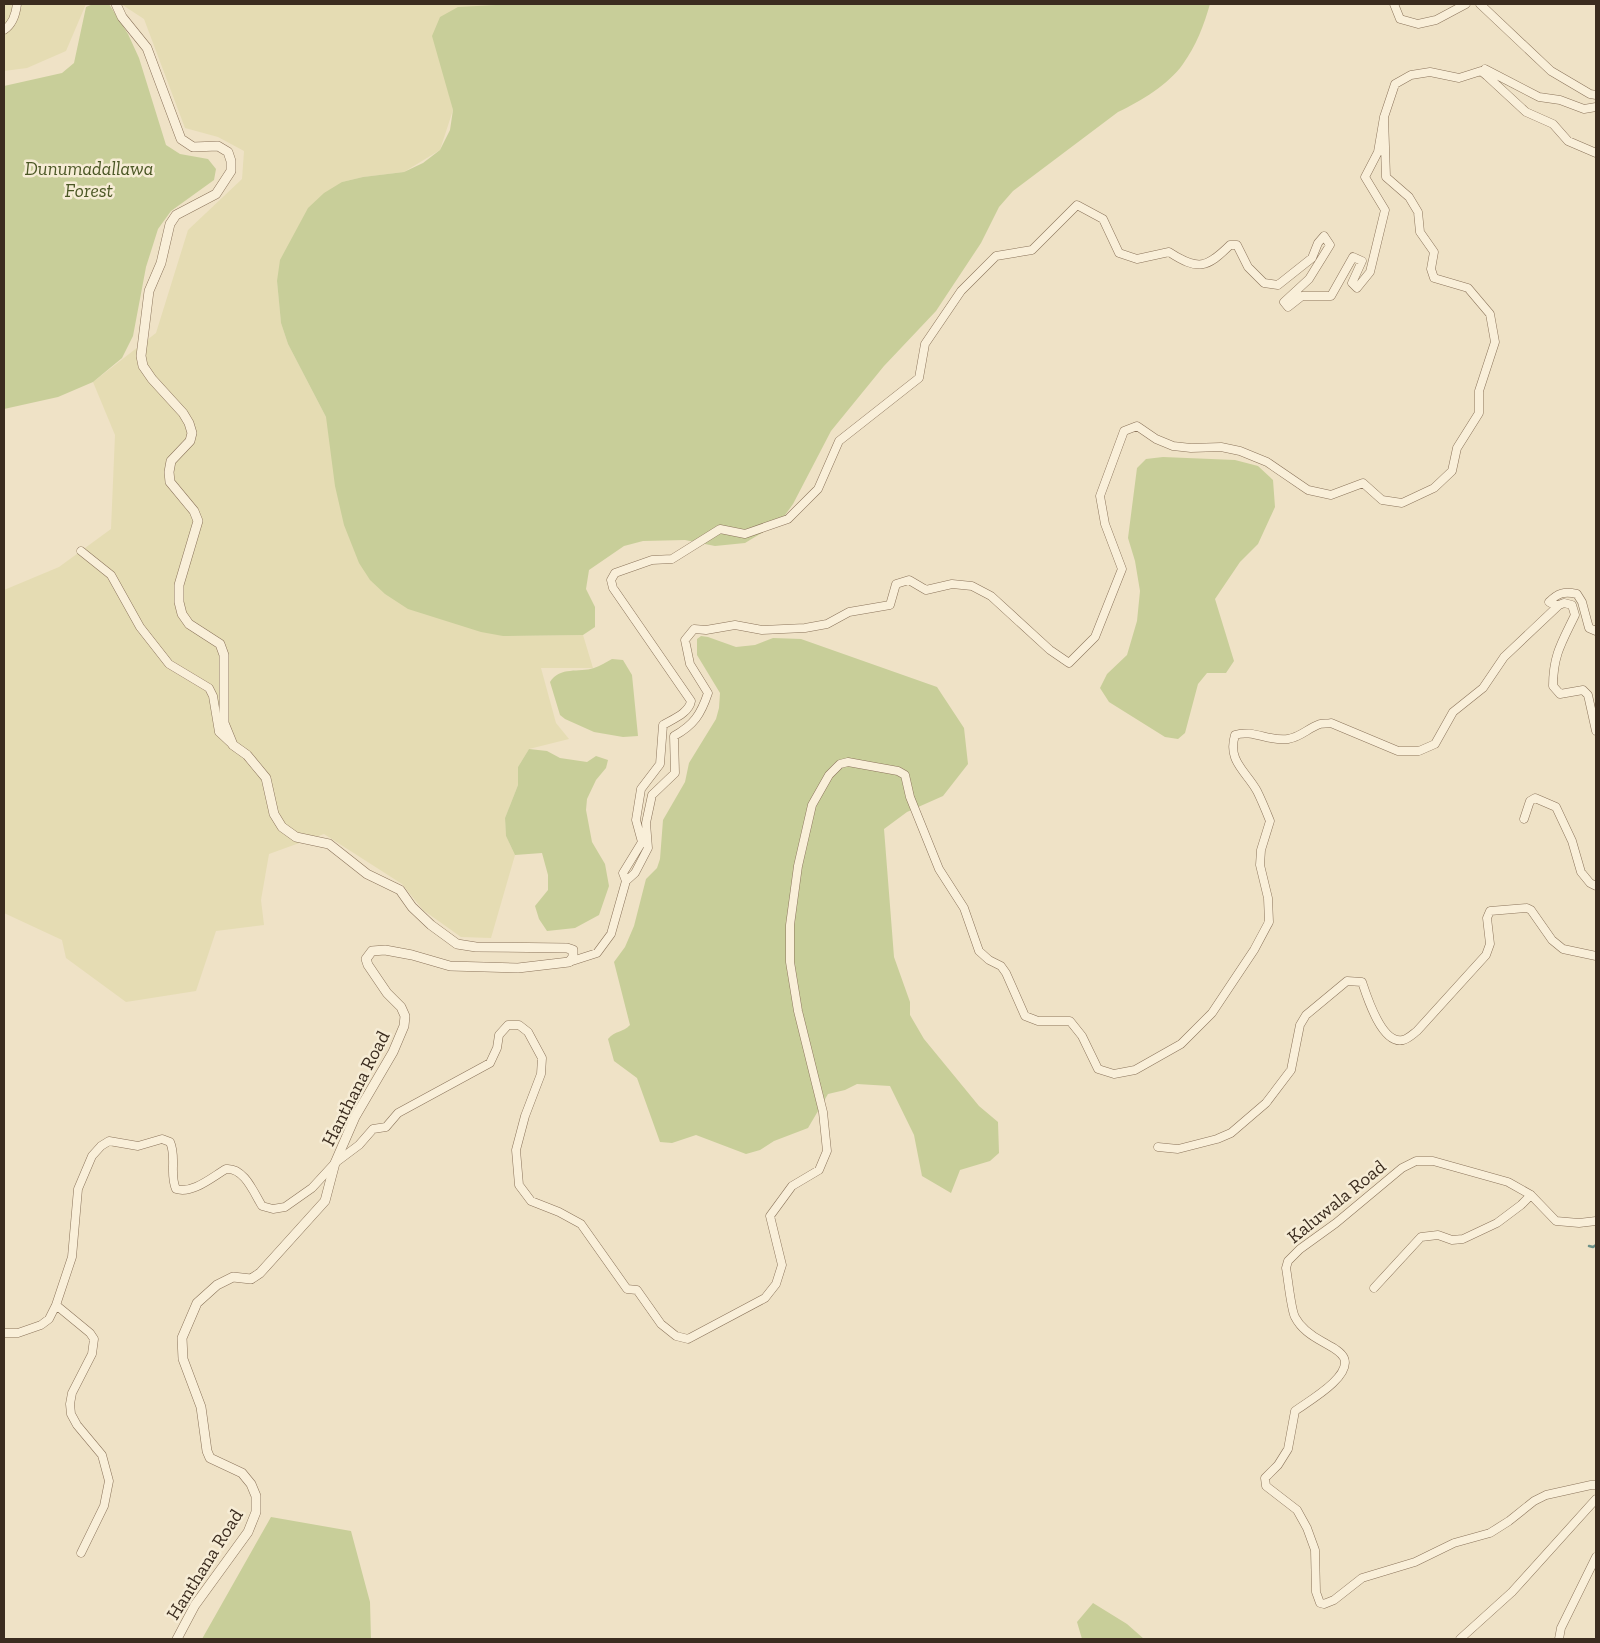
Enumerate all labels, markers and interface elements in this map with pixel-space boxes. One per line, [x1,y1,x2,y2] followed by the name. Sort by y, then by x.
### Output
[25,157,153,202] park label: Dunumadallawa Forest
[317,1026,395,1150] street label: Hanthana Road
[1282,1154,1391,1248] street label: Kaluwala Road
[161,1504,248,1624] street label: Hanthana Road

